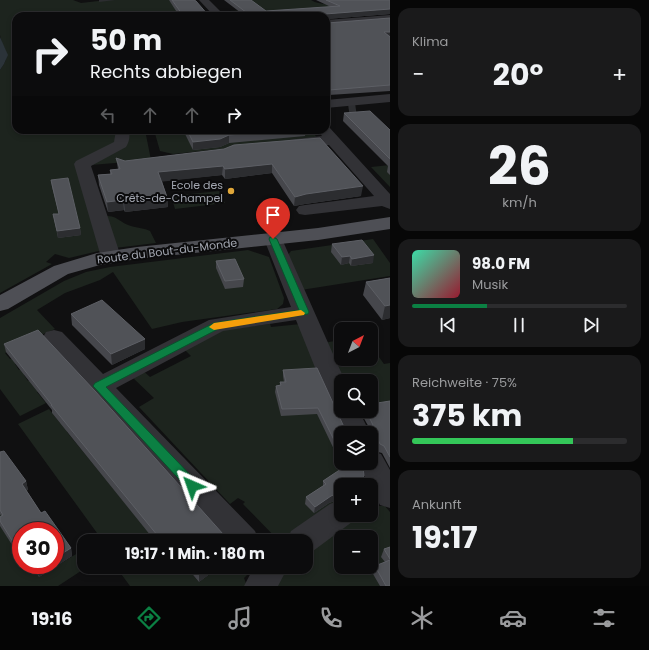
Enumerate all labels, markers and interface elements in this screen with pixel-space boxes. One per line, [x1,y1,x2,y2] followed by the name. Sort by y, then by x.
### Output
[90,21,162,60] text: 50 m
[24,28,76,80] icon: right
[412,32,448,51] text: Klima
[493,53,543,96] text: 20°
[90,59,242,84] text: Rechts abbiegen
[412,59,424,90] text: −
[612,59,627,90] text: +
[97,104,119,126] icon: left
[139,104,161,126] icon: ahead
[181,104,203,126] icon: ahead
[223,104,245,126] icon: right
[488,130,551,203] text: 26
[116,177,223,206] place label: Ecole des Crêts-de-Champel
[226,186,236,196] marker: Ecole des Crêts-de-Champel
[502,193,537,212] text: km/h
[256,198,290,239] pin
[262,204,284,226] icon: arrive
[96,234,238,268] street label: Route du Bout-du-Monde
[472,253,530,274] text: 98.0 FM
[472,275,508,294] text: Musik
[437,314,459,336] icon: previous
[508,314,530,336] icon: pause
[580,314,602,336] icon: next
[334,322,378,366] north arrow
[334,322,378,574] map controls
[412,373,517,392] text: Reichweite · 75%
[334,374,378,418] button: search
[412,394,522,437] text: 375 km
[334,426,378,470] button: layers
[171,465,213,507] position arrow
[334,478,378,522] button: +
[412,495,461,514] text: Ankunft
[412,516,478,559] text: 19:17
[12,522,64,574] speed limit sign: 30
[334,530,378,574] button: −
[125,543,265,564] text: 19:17 · 1 Min. · 180 m
[135,604,163,632] icon: directions
[226,604,254,632] icon: music
[317,604,345,632] icon: phone
[408,604,436,632] icon: climate
[499,604,527,632] icon: car
[590,604,618,632] icon: filters
[31,606,73,631] text: 19:16

